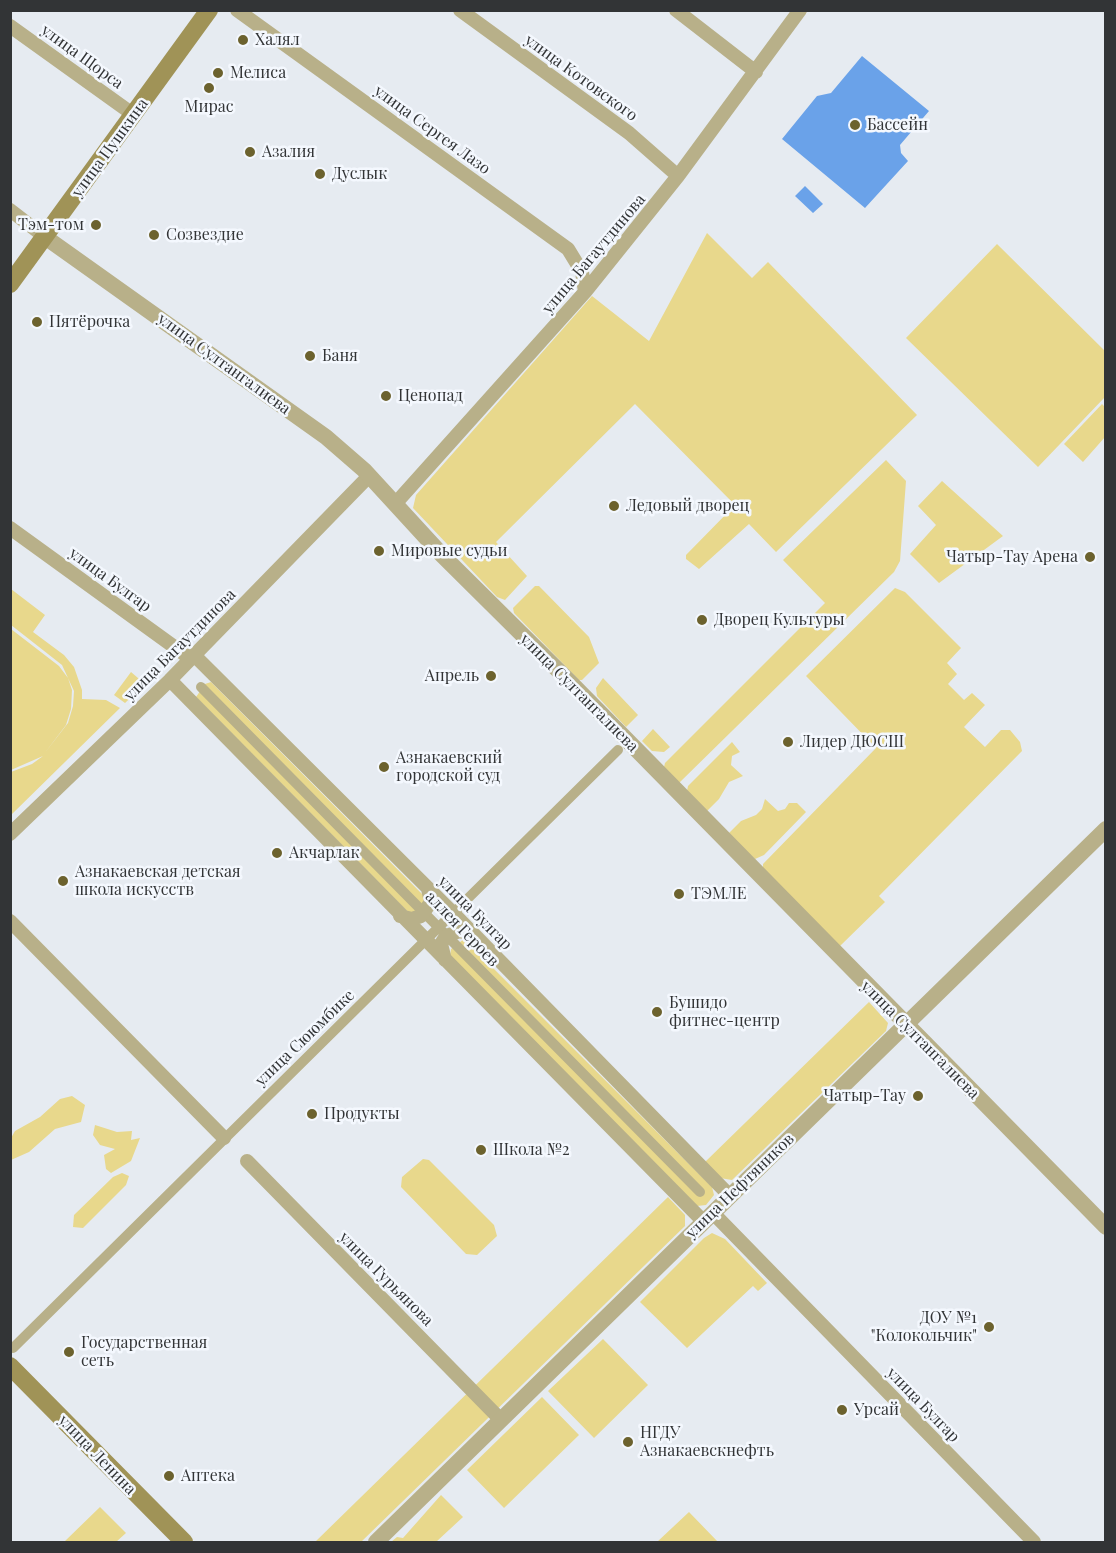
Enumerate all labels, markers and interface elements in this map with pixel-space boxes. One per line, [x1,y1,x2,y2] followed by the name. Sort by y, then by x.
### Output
[37,21,127,93] street label: улица Щорса
[255,30,300,50] place label: Халял
[521,31,641,125] street label: улица Котовского
[236,33,250,47] marker: Халял
[230,63,286,83] place label: Мелиса
[211,66,225,80] marker: Мелиса
[202,81,216,95] marker: Мирас
[370,81,494,179] street label: улица Сергея Лазо
[68,95,152,201] street label: улица Пушкина
[185,97,233,117] place label: Мирас
[867,115,928,135] place label: Бассейн
[848,118,862,132] marker: Бассейн
[262,142,315,162] place label: Азалия
[243,145,257,159] marker: Азалия
[332,164,387,184] place label: Дуслык
[313,167,327,181] marker: Дуслык
[538,190,650,318] street label: улица Багаутдинова
[18,215,84,235] place label: Тэм-том
[89,218,103,232] marker: Тэм-том
[166,225,244,245] place label: Созвездие
[147,228,161,242] marker: Созвездие
[154,309,294,419] street label: улица Султангалиева
[49,312,130,332] place label: Пятёрочка
[30,315,44,329] marker: Пятёрочка
[322,346,358,366] place label: Баня
[303,349,317,363] marker: Баня
[398,386,463,406] place label: Ценопад
[379,389,393,403] marker: Ценопад
[626,496,749,516] place label: Ледовый дворец
[607,499,621,513] marker: Ледовый дворец
[391,541,507,561] place label: Мировые судьи
[65,544,155,616] street label: улица Булгар
[372,544,386,558] marker: Мировые судьи
[946,547,1078,567] place label: Чатыр-Тау Арена
[1083,550,1097,564] marker: Чатыр-Тау Арена
[120,585,240,705] street label: улица Багаутдинова
[714,610,845,630] place label: Дворец Культуры
[695,613,709,627] marker: Дворец Культуры
[516,630,642,756] street label: улица Султангалиева
[425,666,479,686] place label: Апрель
[484,669,498,683] marker: Апрель
[800,732,904,752] place label: Лидер ДЮСШ
[781,735,795,749] marker: Лидер ДЮСШ
[396,748,502,786] place label: Азнакаевский городской суд
[377,760,391,774] marker: Азнакаевский городской суд
[289,843,360,863] place label: Акчарлак
[270,846,284,860] marker: Акчарлак
[75,862,241,900] place label: Азнакаевская детская школа искусств
[434,872,516,954] street label: улица Булгар
[56,874,70,888] marker: Азнакаевская детская школа искусств
[691,884,747,904] place label: ТЭМЛЕ
[421,887,503,971] street label: аллея Героев
[672,887,686,901] marker: ТЭМЛЕ
[857,977,983,1103] street label: улица Султангалиева
[251,986,359,1090] street label: улица Сююмбике
[669,993,780,1031] place label: Бушидо фитнес-центр
[650,1005,664,1019] marker: Бушидо фитнес-центр
[823,1086,906,1106] place label: Чатыр-Тау
[911,1089,925,1103] marker: Чатыр-Тау
[324,1104,400,1124] place label: Продукты
[305,1107,319,1121] marker: Продукты
[682,1129,798,1243] street label: улица Нефтяников
[493,1140,570,1160] place label: Школа №2
[474,1143,488,1157] marker: Школа №2
[335,1228,437,1330] street label: улица Гурьянова
[871,1308,977,1346] place label: ДОУ №1 "Колокольчик"
[982,1320,996,1334] marker: ДОУ №1 "Колокольчик"
[81,1333,207,1371] place label: Государственная сеть
[62,1345,76,1359] marker: Государственная сеть
[883,1364,963,1446] street label: улица Булгар
[854,1400,899,1420] place label: Урсай
[835,1403,849,1417] marker: Урсай
[54,1411,140,1499] street label: улица Ленина
[640,1423,774,1461] place label: НГДУ Азнакаевскнефть
[621,1435,635,1449] marker: НГДУ Азнакаевскнефть
[181,1466,235,1486] place label: Аптека
[162,1469,176,1483] marker: Аптека

